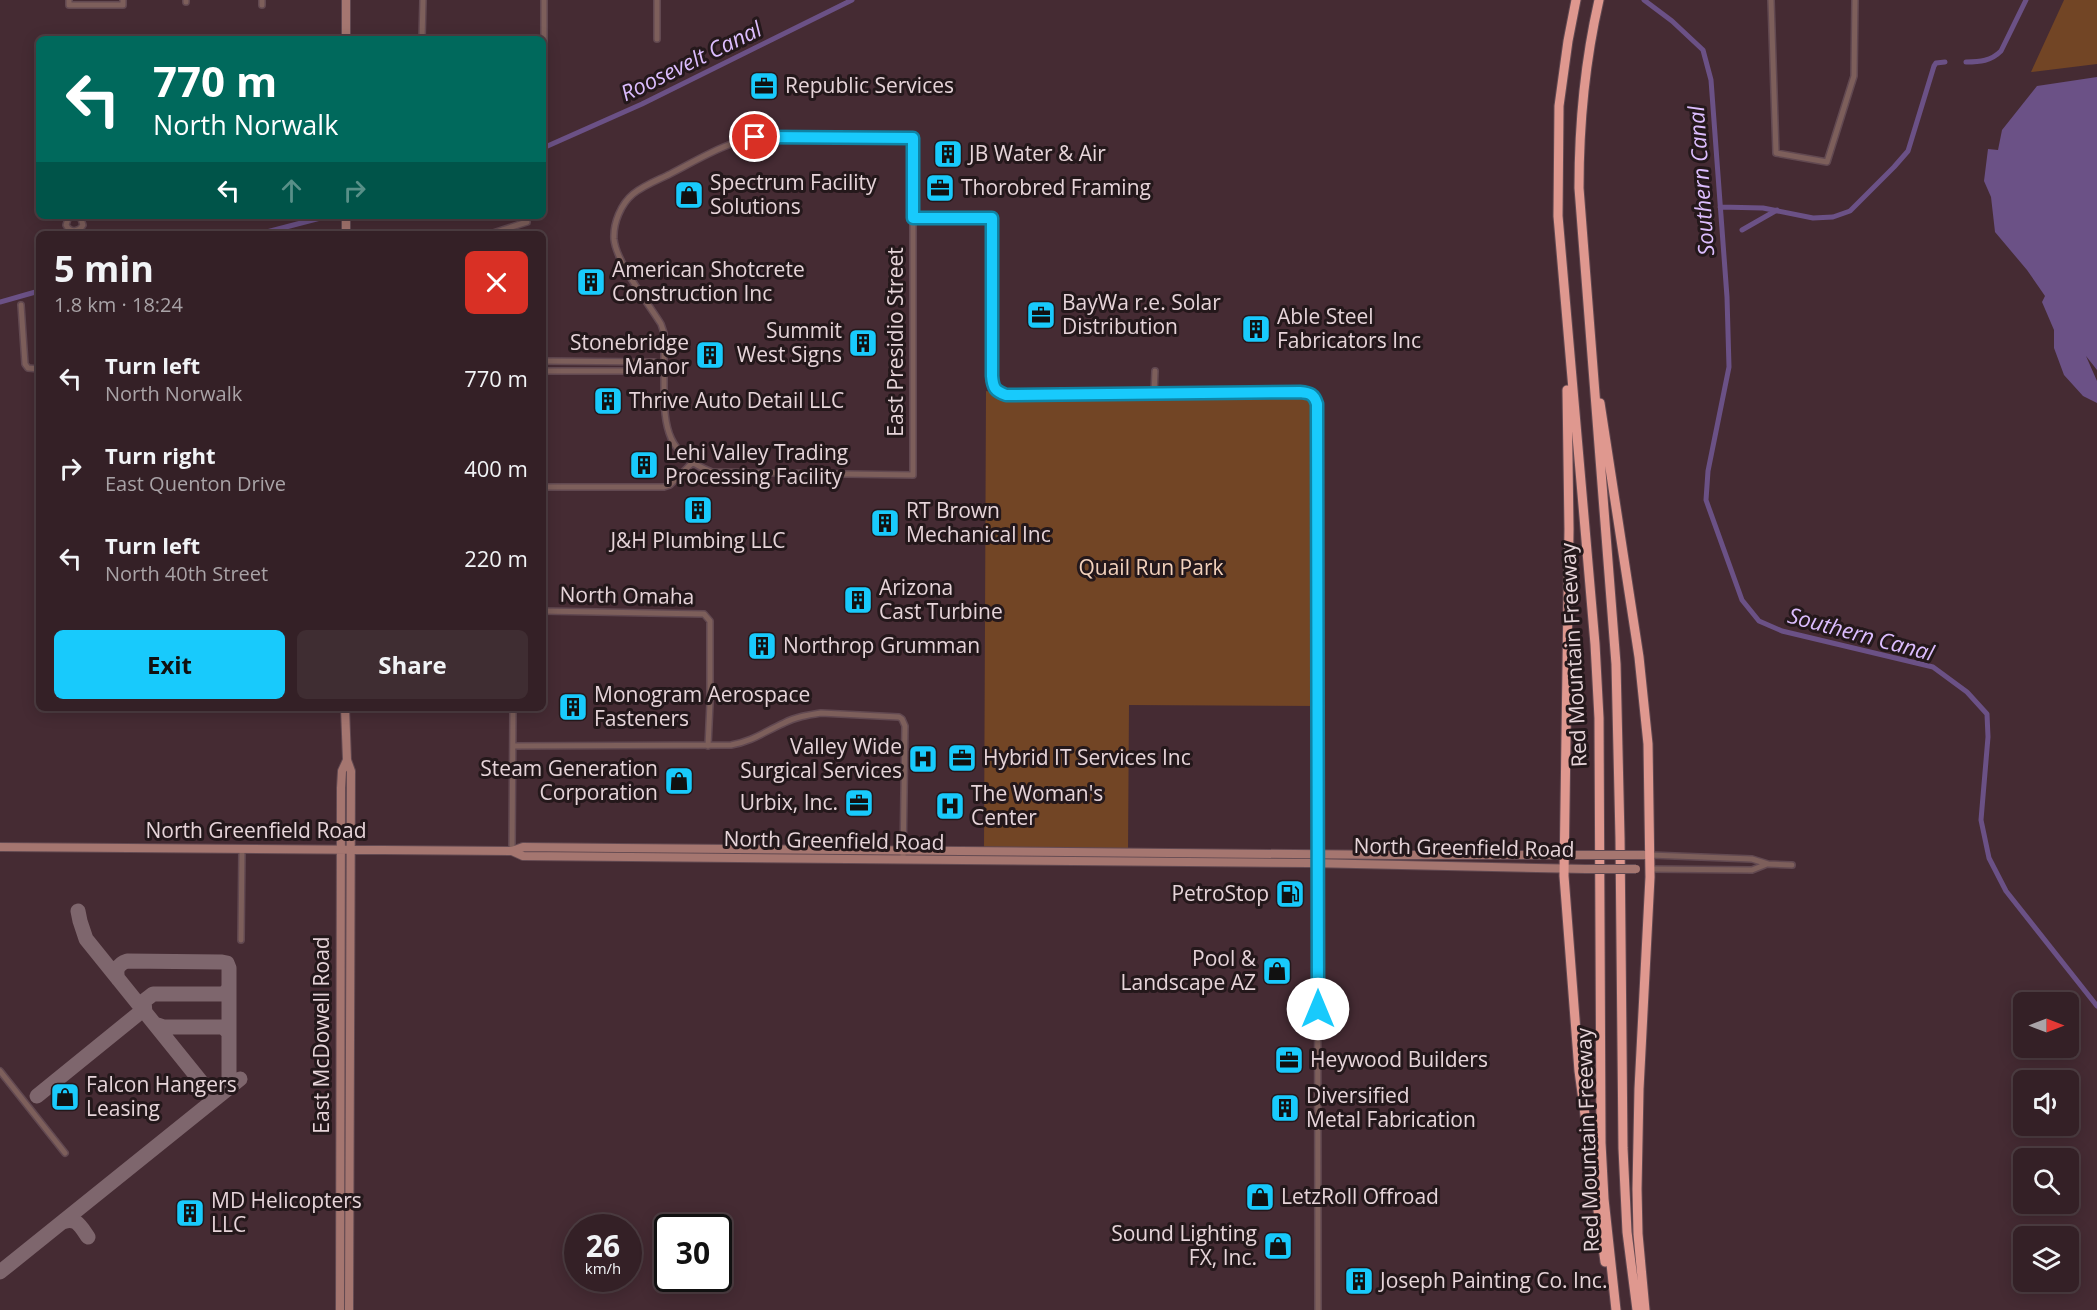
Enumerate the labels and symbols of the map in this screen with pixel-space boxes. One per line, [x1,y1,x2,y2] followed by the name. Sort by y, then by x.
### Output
[615,13,766,107] water label: Roosevelt Canal
[748,70,780,102] office icon: Republic Services
[785,71,954,99] place label: Republic Services
[1680,105,1720,257] water label: Southern Canal
[729,111,780,162] pin
[932,138,964,170] building icon: JB Water & Air
[967,139,1106,167] place label: JB Water & Air
[710,168,877,220] place label: Spectrum Facility Solutions
[924,172,956,204] office icon: Thorobred Framing
[961,173,1151,201] place label: Thorobred Framing
[673,179,705,211] shop icon: Spectrum Facility Solutions
[881,247,909,437] street label: East Presidio Street
[612,255,805,307] place label: American Shotcrete Construction Inc
[575,266,607,298] building icon: American Shotcrete Construction Inc
[1062,288,1221,340] place label: BayWa r.e. Solar Distribution
[1025,299,1057,331] office icon: BayWa r.e. Solar Distribution
[1277,302,1421,354] place label: Able Steel Fabricators Inc
[1240,313,1272,345] building icon: Able Steel Fabricators Inc
[737,316,842,368] place label: Summit West Signs
[847,327,879,359] building icon: Summit West Signs
[570,328,689,380] place label: Stonebridge Manor
[694,339,726,371] building icon: Stonebridge Manor
[592,385,624,417] building icon: Thrive Auto Detail LLC
[629,386,844,414] place label: Thrive Auto Detail LLC
[665,438,848,490] place label: Lehi Valley Trading Processing Facility
[628,449,660,481] building icon: Lehi Valley Trading Processing Facility
[682,494,714,526] building icon: J&H Plumbing LLC
[906,496,1051,548] place label: RT Brown Mechanical Inc
[869,507,901,539] building icon: RT Brown Mechanical Inc
[608,526,786,554] place label: J&H Plumbing LLC
[1553,542,1593,768] street label: Red Mountain Freeway
[1078,553,1224,581] park label: Quail Run Park
[879,573,1003,625] place label: Arizona Cast Turbine
[559,580,695,610] street label: North Omaha
[842,584,874,616] building icon: Arizona Cast Turbine
[1785,599,1938,667] water label: Southern Canal
[746,630,778,662] building icon: Northrop Grumman
[783,631,980,659] place label: Northrop Grumman
[594,680,810,732] place label: Monogram Aerospace Fasteners
[557,691,589,723] building icon: Monogram Aerospace Fasteners
[740,732,902,784] place label: Valley Wide Surgical Services
[946,742,978,774] office icon: Hybrid IT Services Inc
[907,743,939,775] hospital icon: Valley Wide Surgical Services
[983,743,1191,771] place label: Hybrid IT Services Inc
[480,754,658,806] place label: Steam Generation Corporation
[663,765,695,797] shop icon: Steam Generation Corporation
[971,779,1103,831] place label: The Woman's Center
[843,787,875,819] office icon: Urbix, Inc.
[740,788,838,816] place label: Urbix, Inc.
[934,790,966,822] hospital icon: The Woman's Center
[145,816,367,844] street label: North Greenfield Road
[723,824,945,856] street label: North Greenfield Road
[1353,831,1575,863] street label: North Greenfield Road
[1274,878,1306,910] fuel station icon: PetroStop
[1171,879,1269,907] place label: PetroStop
[307,936,335,1134] street label: East McDowell Road
[1121,944,1257,996] place label: Pool & Landscape AZ
[1261,955,1293,987] shop icon: Pool & Landscape AZ
[1286,977,1350,1041] position arrow
[2013,992,2079,1058] north arrow
[1569,1027,1605,1253] street label: Red Mountain Freeway
[1273,1044,1305,1076] office icon: Heywood Builders
[1310,1045,1488,1073] place label: Heywood Builders
[86,1070,237,1122] place label: Falcon Hangers Leasing
[49,1081,81,1113] shop icon: Falcon Hangers Leasing
[1306,1081,1476,1133] place label: Diversified Metal Fabrication
[1269,1092,1301,1124] building icon: Diversified Metal Fabrication
[1244,1181,1276,1213] shop icon: LetzRoll Offroad
[1281,1182,1439,1210] place label: LetzRoll Offroad
[211,1186,362,1238] place label: MD Helicopters LLC
[174,1197,206,1229] building icon: MD Helicopters LLC
[654,1214,732,1292] speed limit sign: 30
[1111,1219,1257,1271] place label: Sound Lighting FX, Inc.
[1262,1230,1294,1262] shop icon: Sound Lighting FX, Inc.
[1343,1265,1375,1297] building icon: Joseph Painting Co. Inc.
[1378,1266,1607,1294] place label: Joseph Painting Co. Inc.

